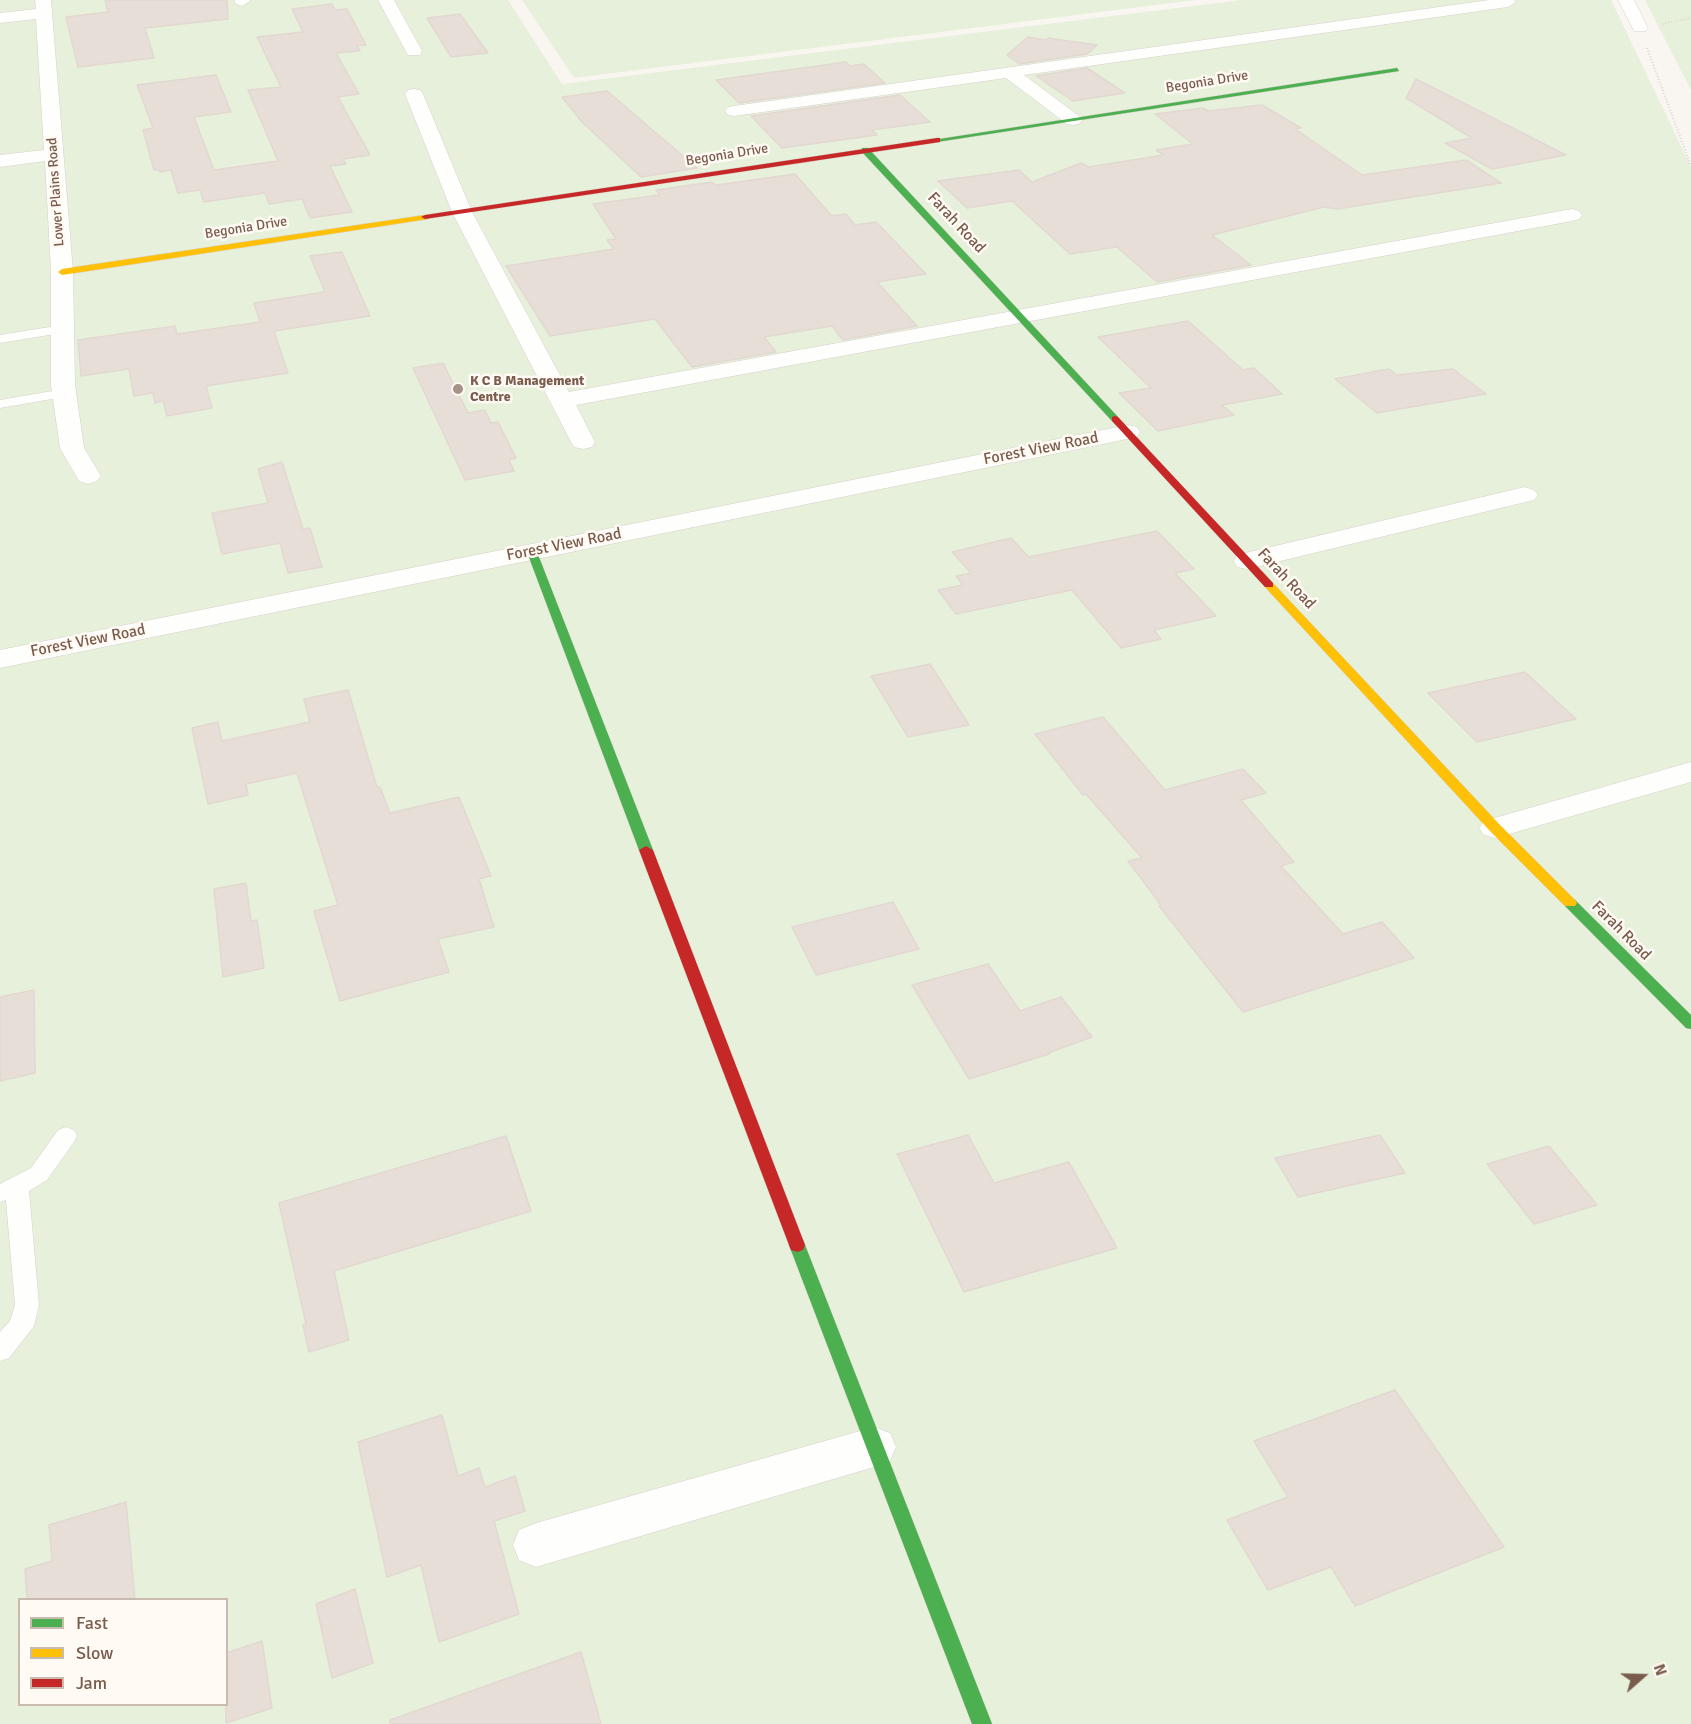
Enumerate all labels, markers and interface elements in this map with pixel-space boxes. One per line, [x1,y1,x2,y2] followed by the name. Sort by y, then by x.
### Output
[1165,67,1249,97] street label: Begonia Drive
[44,137,68,247] street label: Lower Plains Road
[685,140,769,170] street label: Begonia Drive
[923,189,989,257] street label: Farah Road
[204,213,288,243] street label: Begonia Drive
[470,373,584,406] place label: K C B Management Centre
[451,382,465,396] marker: K C B Management Centre
[982,428,1100,470] street label: Forest View Road
[505,524,623,566] street label: Forest View Road
[1253,545,1319,613] street label: Farah Road
[29,620,147,662] street label: Forest View Road
[1587,897,1655,965] street label: Farah Road
[18,1598,228,1706] legend
[76,1612,108,1634] text: Fast
[76,1642,113,1664] text: Slow
[1613,1646,1673,1706] north arrow
[1649,1661,1671,1678] text: N
[76,1672,107,1694] text: Jam

